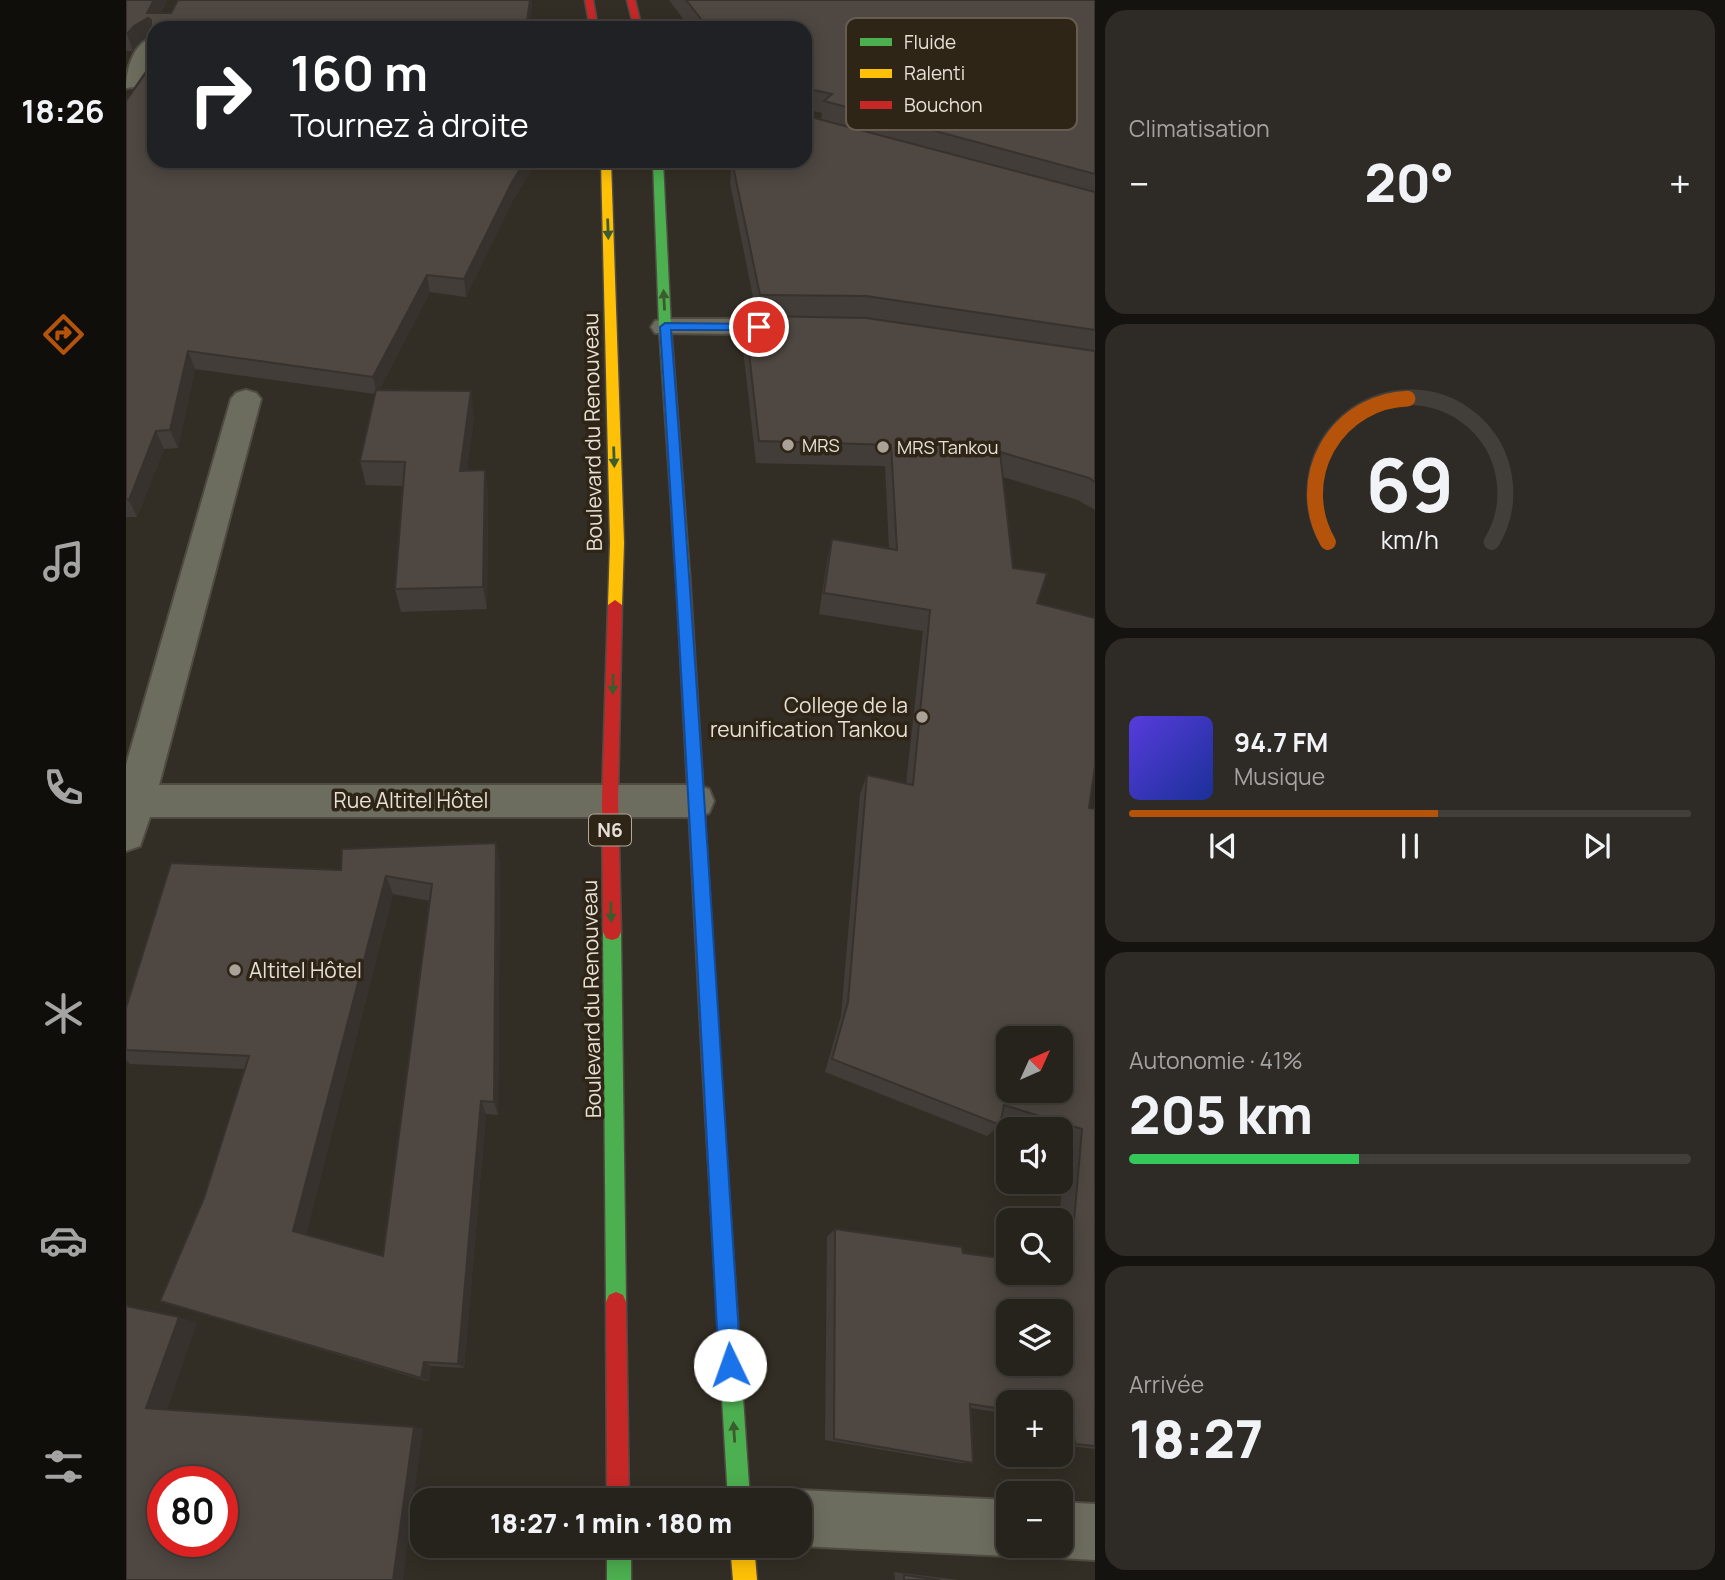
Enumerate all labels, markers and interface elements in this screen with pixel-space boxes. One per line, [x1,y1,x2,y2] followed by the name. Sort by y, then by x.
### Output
[846,18,1077,130] legend
[904,29,956,55] text: Fluide
[290,39,428,106] text: 160 m
[175,49,266,140] icon: right
[904,60,965,86] text: Ralenti
[21,89,105,133] text: 18:26
[904,92,983,118] text: Bouchon
[290,103,529,147] text: Tournez à droite
[1129,112,1270,144] text: Climatisation
[1364,147,1454,218] text: 20°
[1129,157,1150,209] text: −
[1669,157,1691,209] text: +
[603,218,614,240] one-way arrow
[658,289,669,311] one-way arrow
[729,297,789,357] pin
[740,308,778,346] icon: arrive
[39,310,88,359] icon: directions
[576,313,608,551] street label: Boulevard du Renouveau
[802,433,840,457] place label: MRS
[1366,434,1454,534] text: 69
[897,435,998,459] place label: MRS Tankou
[780,437,796,453] marker: MRS
[875,439,891,455] marker: MRS Tankou
[609,446,620,468] one-way arrow
[1381,522,1439,557] text: km/h
[39,537,88,586] icon: music
[607,673,619,695] one-way arrow
[710,691,908,743] place label: College de la reunification Tankou
[914,709,930,725] marker: College de la reunification Tankou
[1234,724,1328,760] text: 94.7 FM
[1234,760,1325,792] text: Musique
[39,763,88,812] icon: phone
[333,786,489,814] street label: Rue Altitel Hôtel
[589,814,631,846] road number: N6
[1204,827,1242,865] icon: previous
[1391,827,1429,865] icon: pause
[1578,827,1616,865] icon: next
[575,880,607,1118] street label: Boulevard du Renouveau
[606,901,617,923] one-way arrow
[249,956,362,984] place label: Altitel Hôtel
[227,962,243,978] marker: Altitel Hôtel
[39,989,88,1038] icon: climate
[996,1026,1073,1102] north arrow
[996,1026,1073,1558] map controls
[1129,1044,1303,1076] text: Autonomie · 41%
[1129,1079,1313,1150] text: 205 km
[996,1117,1073,1194] button: sound
[996,1208,1073,1285] button: search
[39,1216,88,1265] icon: car
[996,1299,1073,1376] button: layers
[693,1328,767,1402] position arrow
[1129,1368,1204,1400] text: Arrivée
[996,1390,1073,1467] button: +
[1129,1403,1263,1474] text: 18:27
[729,1420,740,1442] one-way arrow
[39,1442,88,1491] icon: filters
[147,1466,238,1557] speed limit sign: 80
[996,1481,1073,1558] button: −
[490,1505,732,1541] text: 18:27 · 1 min · 180 m

